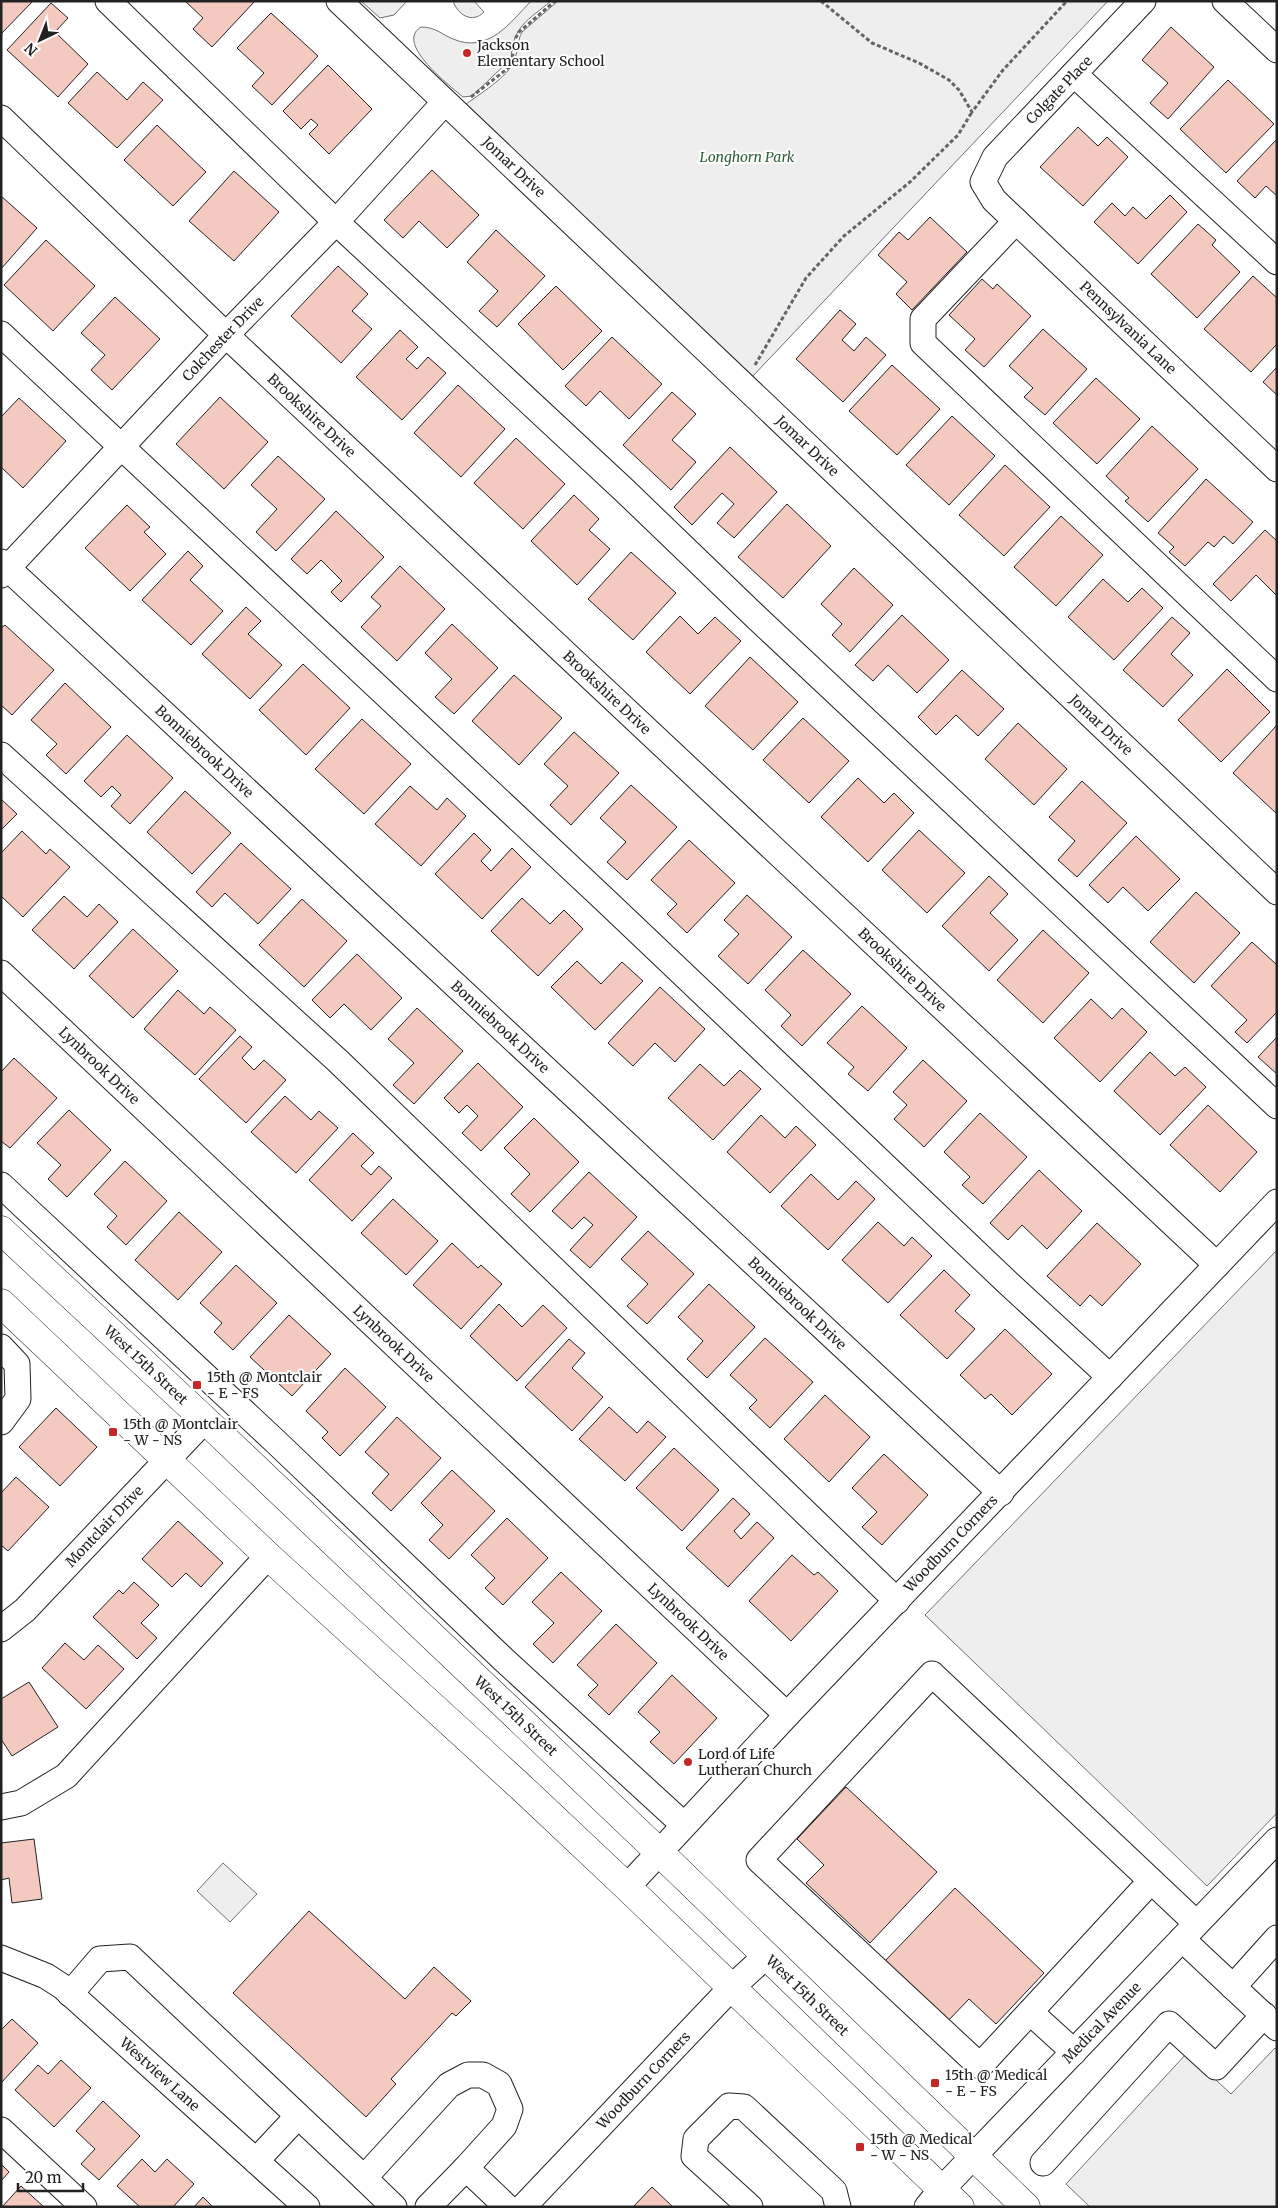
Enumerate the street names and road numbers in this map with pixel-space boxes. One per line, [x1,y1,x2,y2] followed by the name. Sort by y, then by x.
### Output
[1022,52,1096,128] street label: Colgate Place
[478,132,549,201] street label: Jomar Drive
[1076,277,1180,378] street label: Pennsylvania Lane
[178,293,267,385] street label: Colchester Drive
[264,370,359,461] street label: Brookshire Drive
[771,411,843,480] street label: Jomar Drive
[559,647,655,738] street label: Brookshire Drive
[1065,690,1136,759] street label: Jomar Drive
[152,701,257,802] street label: Bonniebrook Drive
[854,924,950,1015] street label: Brookshire Drive
[447,977,553,1077] street label: Bonniebrook Drive
[55,1023,143,1108] street label: Lynbrook Drive
[744,1253,850,1353] street label: Bonniebrook Drive
[349,1301,438,1386] street label: Lynbrook Drive
[99,1321,192,1409] street label: West 15th Street
[61,1482,147,1571] street label: Montclair Drive
[899,1491,1002,1597] street label: Woodburn Corners
[644,1579,732,1664] street label: Lynbrook Drive
[470,1671,562,1760] street label: West 15th Street
[762,1951,853,2040] street label: West 15th Street
[1059,1978,1145,2067] street label: Medical Avenue
[592,2027,694,2133] street label: Woodburn Corners
[115,2033,204,2115] street label: Westview Lane

